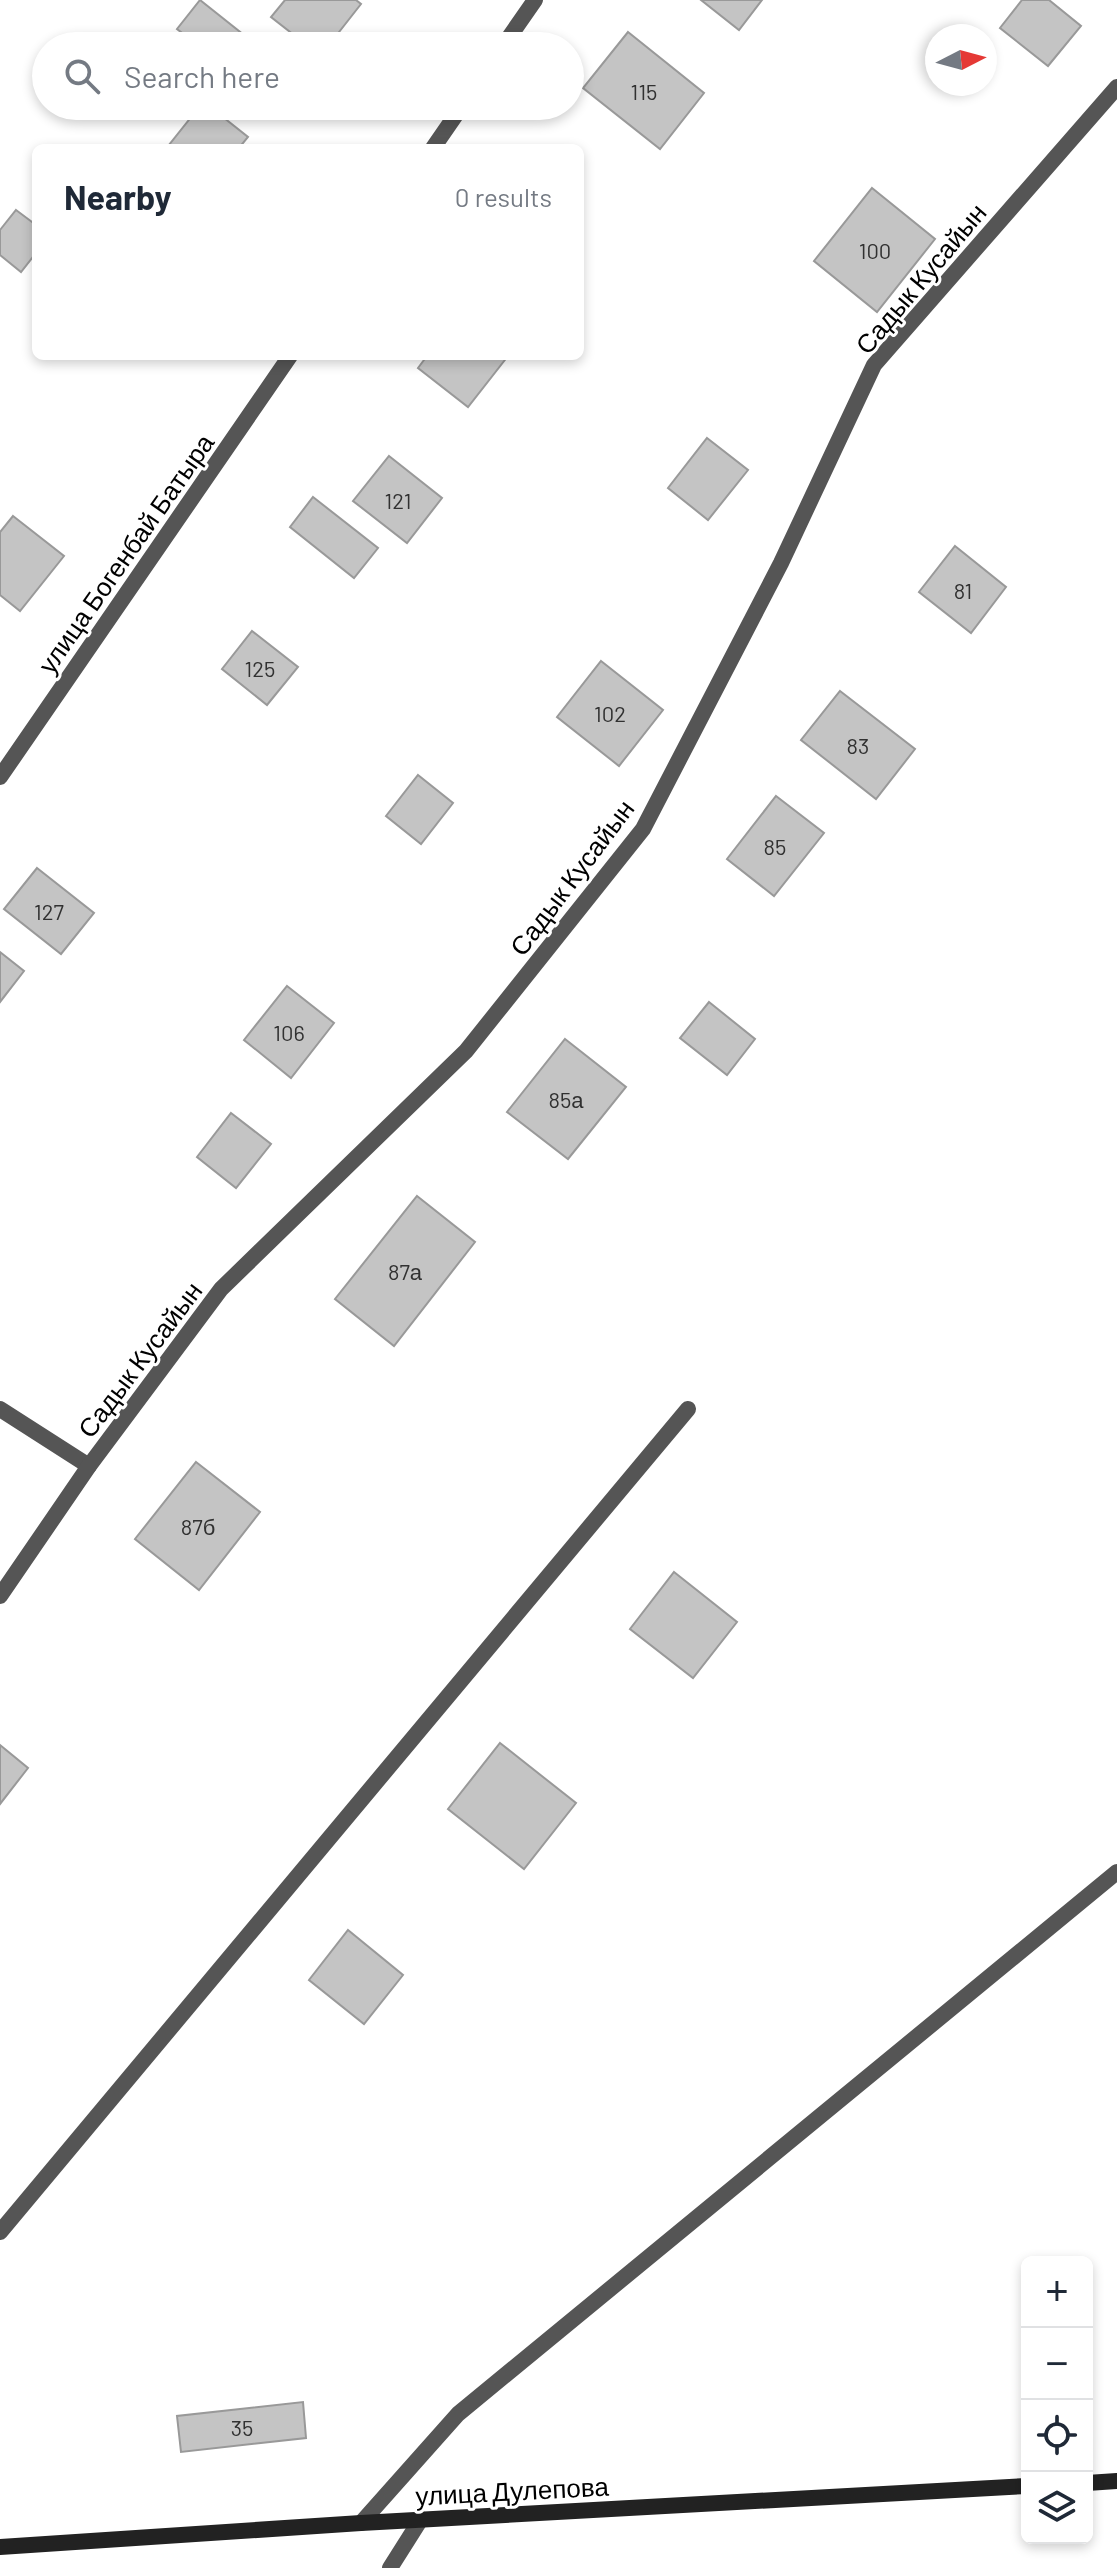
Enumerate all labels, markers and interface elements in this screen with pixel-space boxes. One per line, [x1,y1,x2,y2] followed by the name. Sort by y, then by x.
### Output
[925,24,997,96] north arrow
[32,32,584,120] search box
[60,54,104,98] icon: search
[124,58,280,94] text: Search here
[631,78,657,104] house number: 115
[64,176,172,217] text: Nearby
[455,181,552,212] text: 0 results
[848,196,992,360] street label: Садык Кусайын
[859,237,891,263] house number: 100
[31,427,220,679] street label: улица Богенбай Батыра
[385,487,411,513] house number: 121
[954,577,972,603] house number: 81
[245,655,275,681] house number: 125
[594,700,626,726] house number: 102
[847,732,869,758] house number: 83
[502,793,640,961] street label: Садык Кусайын
[764,833,786,859] house number: 85
[34,898,64,924] house number: 127
[273,1019,305,1045] house number: 106
[548,1086,584,1112] house number: 85а
[388,1258,423,1284] house number: 87а
[70,1275,208,1443] street label: Садык Кусайын
[181,1513,215,1539] house number: 87б
[1021,2256,1093,2544] map controls
[1021,2256,1093,2328] button: +
[1021,2328,1093,2400] button: −
[1021,2400,1093,2472] button: locate
[231,2414,253,2440] house number: 35
[415,2469,610,2511] street label: улица Дулепова
[1021,2472,1093,2544] button: layers

